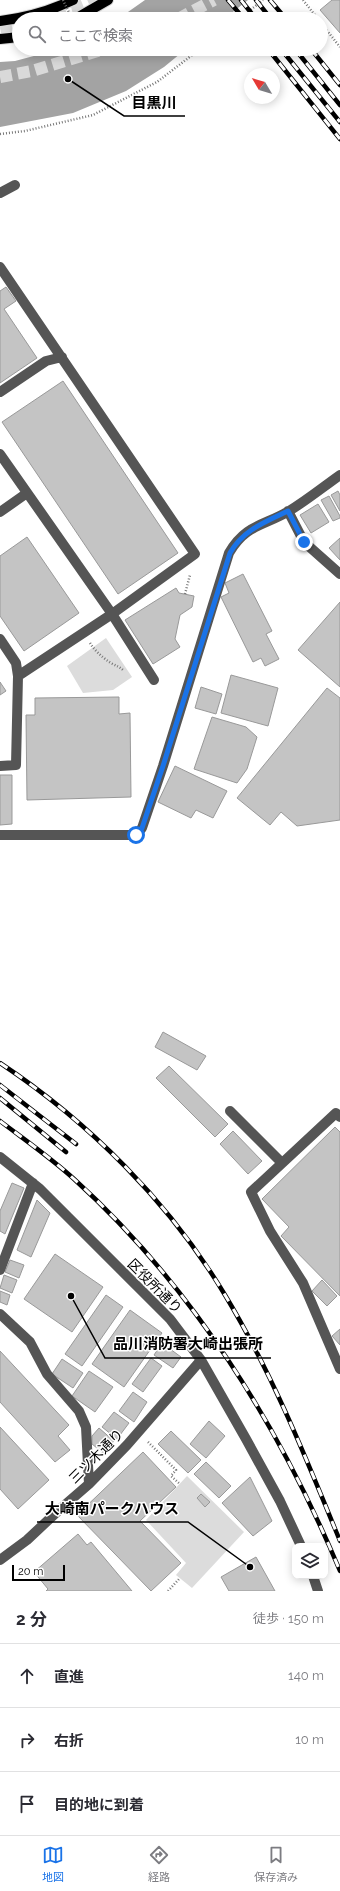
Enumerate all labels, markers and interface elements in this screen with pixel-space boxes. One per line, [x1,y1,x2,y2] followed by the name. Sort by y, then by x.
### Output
[12,12,328,56] search box
[26,23,48,45] icon: search
[58,27,133,45] text: ここで検索
[244,68,280,104] north arrow
[124,89,185,116] callout: 目黒川
[131,94,177,112] text: 目黒川
[295,533,313,551] route end
[127,826,145,844] route start
[125,1256,185,1316] street label: 区役所通り
[105,1331,271,1358] callout: 品川消防署大崎出張所
[113,1335,263,1353] text: 品川消防署大崎出張所
[66,1426,126,1486] street label: 三ツ木通り
[37,1495,188,1522] callout: 大崎南パークハウス
[45,1500,179,1518] text: 大崎南パークハウス
[292,1543,328,1579] map controls
[292,1543,328,1579] button: layers
[12,1563,65,1582] scale bar
[18,1565,43,1578] text: 20 m
[16,1609,47,1629] text: 2 分
[253,1611,324,1626] text: 徒歩 · 150 m
[16,1665,38,1687] icon: ahead
[54,1668,84,1686] text: 直進
[288,1668,324,1683] text: 140 m
[16,1729,38,1751] icon: right
[54,1732,84,1750] text: 右折
[295,1732,324,1747] text: 10 m
[16,1793,38,1815] icon: arrive
[54,1796,144,1814] text: 目的地に到着
[42,1844,64,1884] tab: 地図
[148,1844,170,1884] tab: 経路
[254,1844,298,1884] tab: 保存済み

